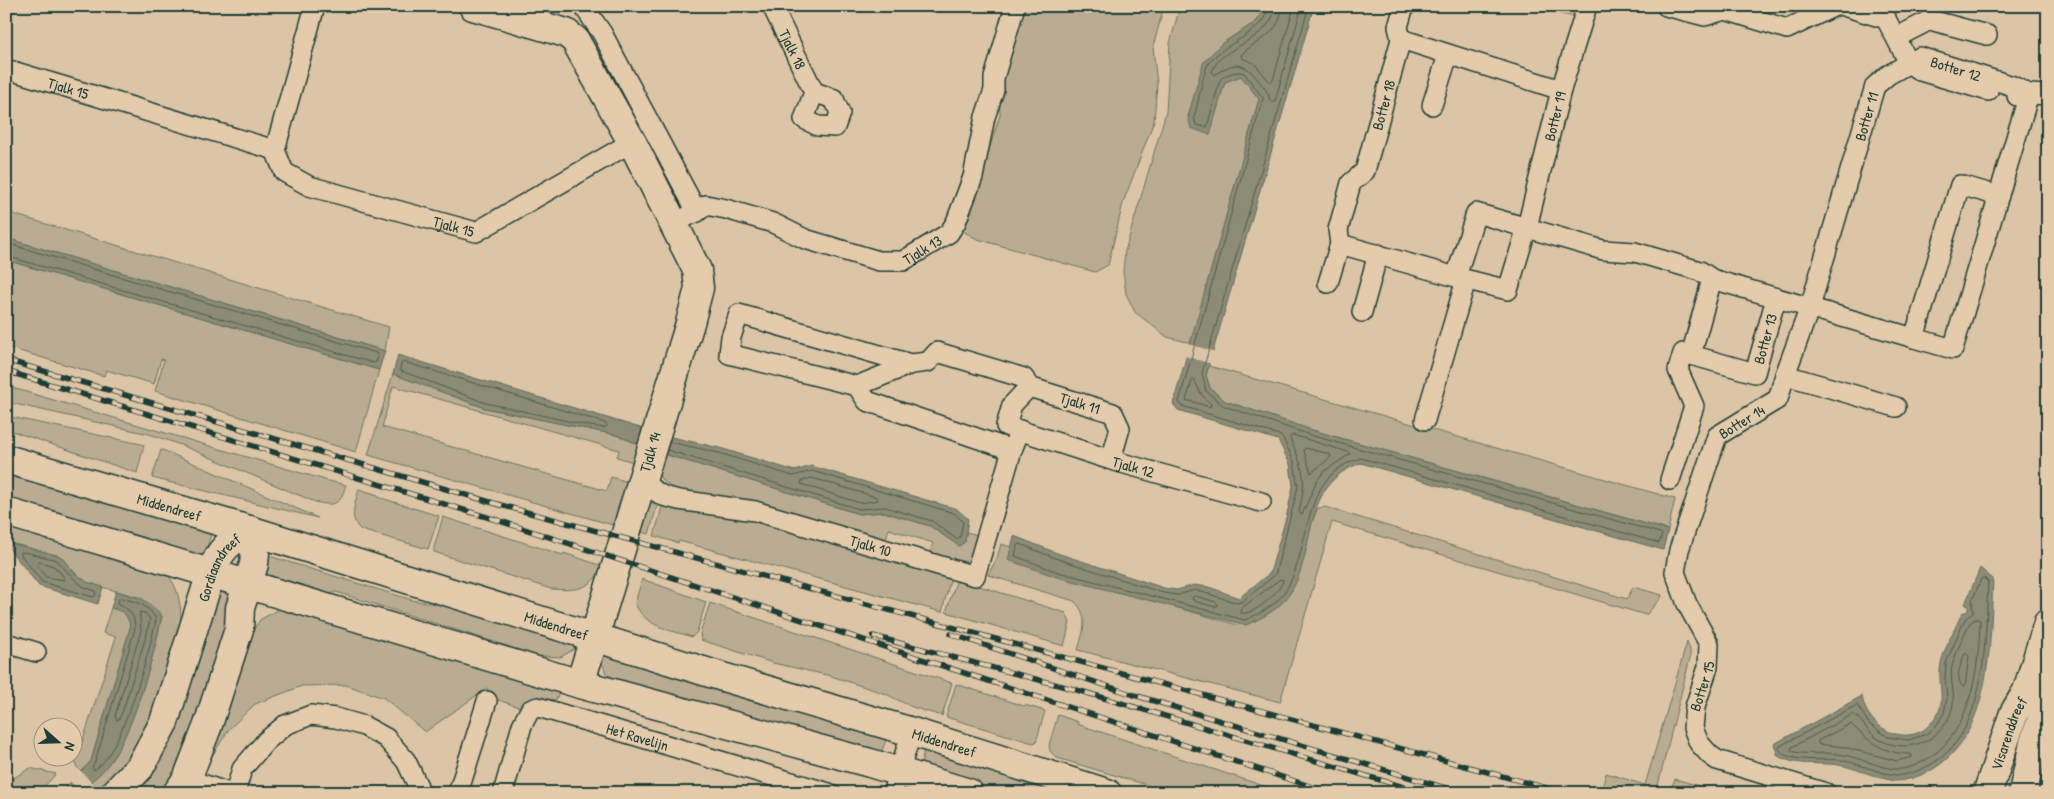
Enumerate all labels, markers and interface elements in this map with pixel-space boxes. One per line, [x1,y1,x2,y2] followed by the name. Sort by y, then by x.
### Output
[774,26,812,73] street label: Tjalk 18
[1928,50,1984,86] street label: Botter 12
[45,72,92,104] street label: Tjalk 15
[1366,77,1400,132] street label: Botter 18
[1538,89,1571,143] street label: Botter 19
[1849,89,1883,143] street label: Botter 11
[431,210,477,242] street label: Tjalk 15
[898,229,946,269] street label: Tjalk 13
[1748,311,1782,366] street label: Botter 13
[1057,387,1103,419] street label: Tjalk 11
[1714,399,1769,443] street label: Botter 14
[634,429,666,475] street label: Tjalk 14
[1110,450,1157,482] street label: Tjalk 12
[135,487,204,526] street label: Middendreef
[192,528,245,604] street label: Gordiaandreef
[847,529,894,561] street label: Tjalk 10
[522,606,591,645] street label: Middendreef
[1684,660,1719,714] street label: Botter 15
[1985,692,2032,773] street label: Visarenddreef
[32,716,82,766] north arrow
[604,717,671,756] street label: Het Ravelijn
[910,722,979,762] street label: Middendreef
[60,740,81,754] text: N

